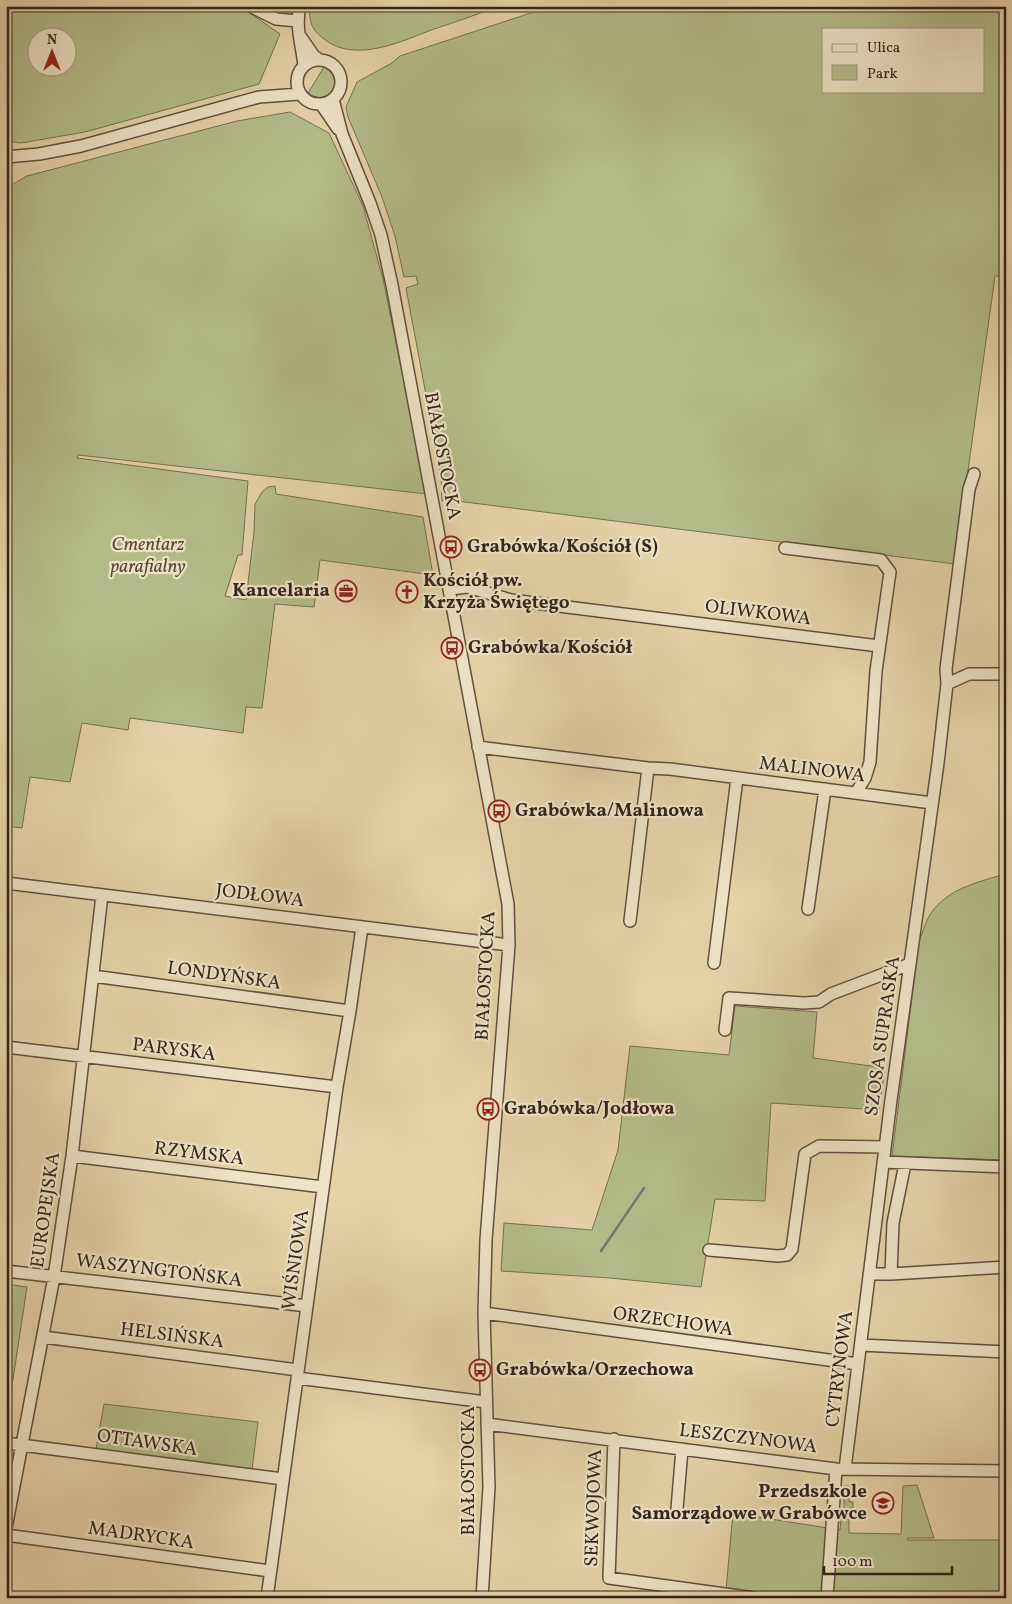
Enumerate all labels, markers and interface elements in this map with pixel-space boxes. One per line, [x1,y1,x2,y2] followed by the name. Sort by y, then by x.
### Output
[28,28,78,78] north arrow
[822,28,984,92] legend
[47,31,57,50] text: N
[867,38,900,59] text: Ulica
[867,64,898,85] text: Park
[417,390,467,522] street label: BIAŁOSTOCKA
[110,532,186,580] park label: Cmentarz parafialny
[467,534,658,560] place label: Grabówka/Kościół (S)
[439,535,463,559] bus stop icon: Grabówka/Kościół (S)
[423,568,570,616] place label: Kościół pw. Krzyża Świętego
[232,578,330,604] place label: Kancelaria
[334,579,358,603] office icon: Kancelaria
[395,580,419,604] church icon: Kościół pw. Krzyża Świętego
[703,594,813,632] street label: OLIWKOWA
[468,635,633,661] place label: Grabówka/Kościół
[440,636,464,660] bus stop icon: Grabówka/Kościół
[757,751,867,789] street label: MALINOWA
[515,798,704,824] place label: Grabówka/Malinowa
[487,799,511,823] bus stop icon: Grabówka/Malinowa
[214,878,306,914] street label: JODŁOWA
[470,911,502,1041] street label: BIAŁOSTOCKA
[859,954,907,1118] street label: SZOSA SUPRASKA
[165,955,283,997] street label: LONDYŃSKA
[131,1032,217,1068] street label: PARYSKA
[504,1096,675,1122] place label: Grabówka/Jodłowa
[476,1097,500,1121] bus stop icon: Grabówka/Jodłowa
[153,1136,245,1172] street label: RZYMSKA
[25,1150,67,1270] street label: EUROPEJSKA
[276,1208,316,1312] street label: WIŚNIOWA
[74,1248,244,1294] street label: WASZYNGTOŃSKA
[611,1301,735,1343] street label: ORZECHOWA
[820,1309,860,1429] street label: CYTRYNOWA
[119,1317,225,1355] street label: HELSIŃSKA
[496,1357,694,1383] place label: Grabówka/Orzechowa
[468,1358,492,1382] bus stop icon: Grabówka/Orzechowa
[456,1406,482,1536] street label: BIAŁOSTOCKA
[678,1418,818,1460] street label: LESZCZYNOWA
[95,1423,199,1463] street label: OTTAWSKA
[579,1449,609,1567] street label: SEKWOJOWA
[631,1479,867,1527] place label: Przedszkole Samorządowe w Grabówce
[871,1491,895,1515] school or university icon: Przedszkole Samorządowe w Grabówce
[86,1516,196,1556] street label: MADRYCKA
[824,1544,952,1576] scale bar
[832,1552,872,1573] text: 100 m

